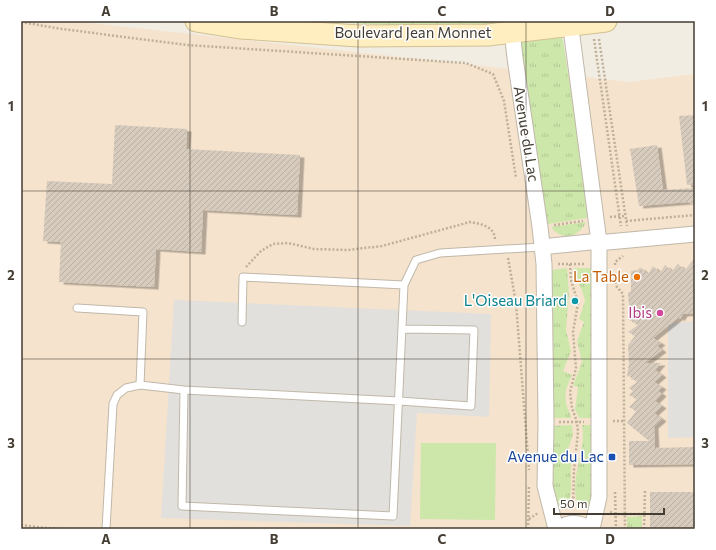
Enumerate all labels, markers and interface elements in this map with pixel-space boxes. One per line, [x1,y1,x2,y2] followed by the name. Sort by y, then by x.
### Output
[101,3,111,19] text: A
[270,3,279,19] text: B
[438,3,447,19] text: C
[605,3,615,19] text: D
[334,23,492,41] street label: Boulevard Jean Monnet
[511,85,543,183] street label: Avenue du Lac
[8,98,14,114] text: 1
[702,98,708,114] text: 1
[7,267,15,283] text: 2
[573,267,629,285] place label: La Table
[701,267,709,283] text: 2
[632,272,642,282] marker: La Table
[464,291,567,309] place label: L'Oiseau Briard
[570,296,580,306] marker: L'Oiseau Briard
[628,303,652,321] place label: Ibis
[655,308,665,318] marker: Ibis
[7,435,15,451] text: 3
[701,435,709,451] text: 3
[507,447,604,465] place label: Avenue du Lac
[607,452,617,462] marker: Avenue du Lac
[554,490,664,516] scale bar
[560,496,588,510] text: 50 m
[101,531,111,547] text: A
[270,531,279,547] text: B
[438,531,447,547] text: C
[605,531,615,547] text: D

